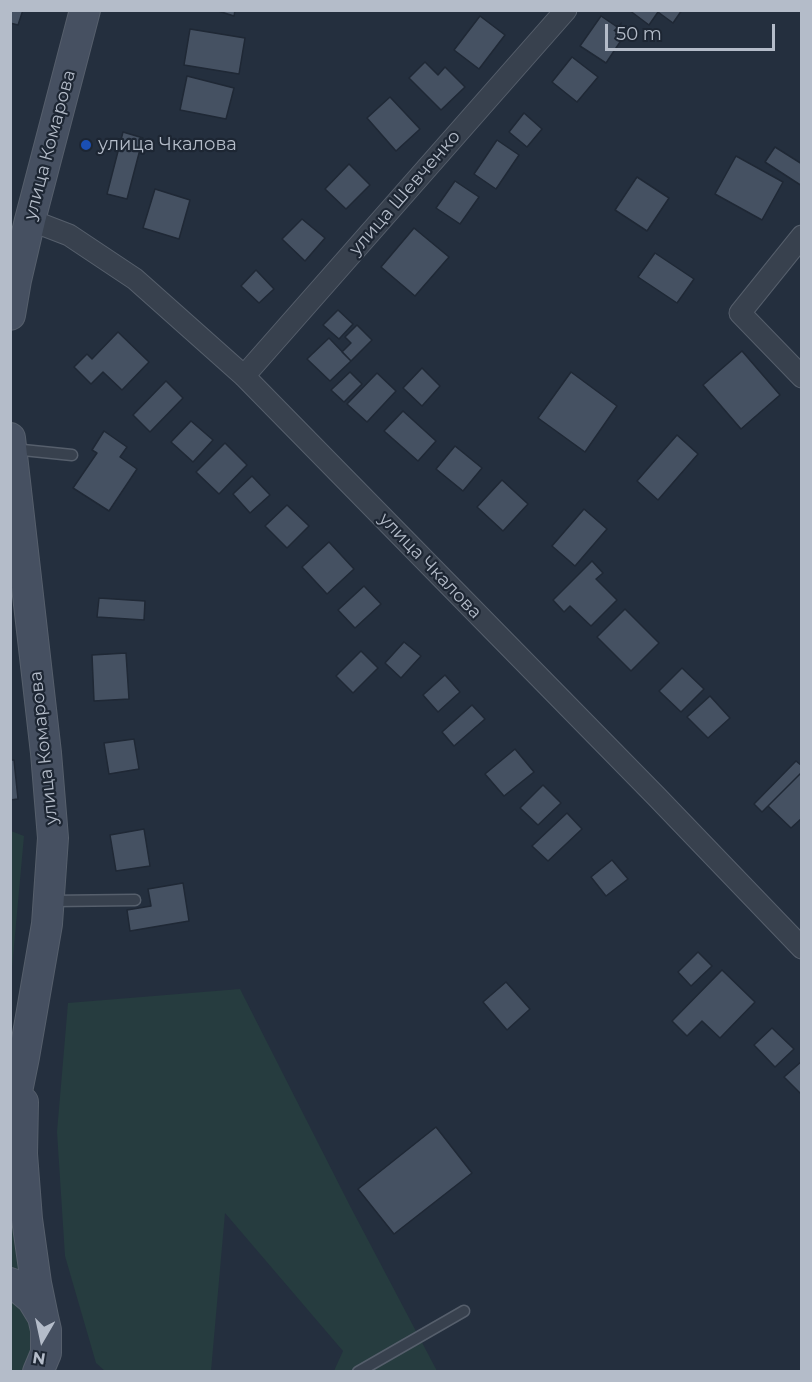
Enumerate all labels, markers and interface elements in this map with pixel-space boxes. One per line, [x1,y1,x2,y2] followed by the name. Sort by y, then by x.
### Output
[608,12,778,50] scale bar
[616,23,662,45] text: 50 m
[20,68,80,222] street label: улица Комарова
[345,126,465,260] street label: улица Шевченко
[98,134,237,156] place label: улица Чкалова
[79,138,93,152] marker: улица Чкалова
[374,509,486,623] street label: улица Чкалова
[25,670,63,826] street label: улица Комарова
[12,1310,72,1370] north arrow
[31,1348,47,1369] text: N

